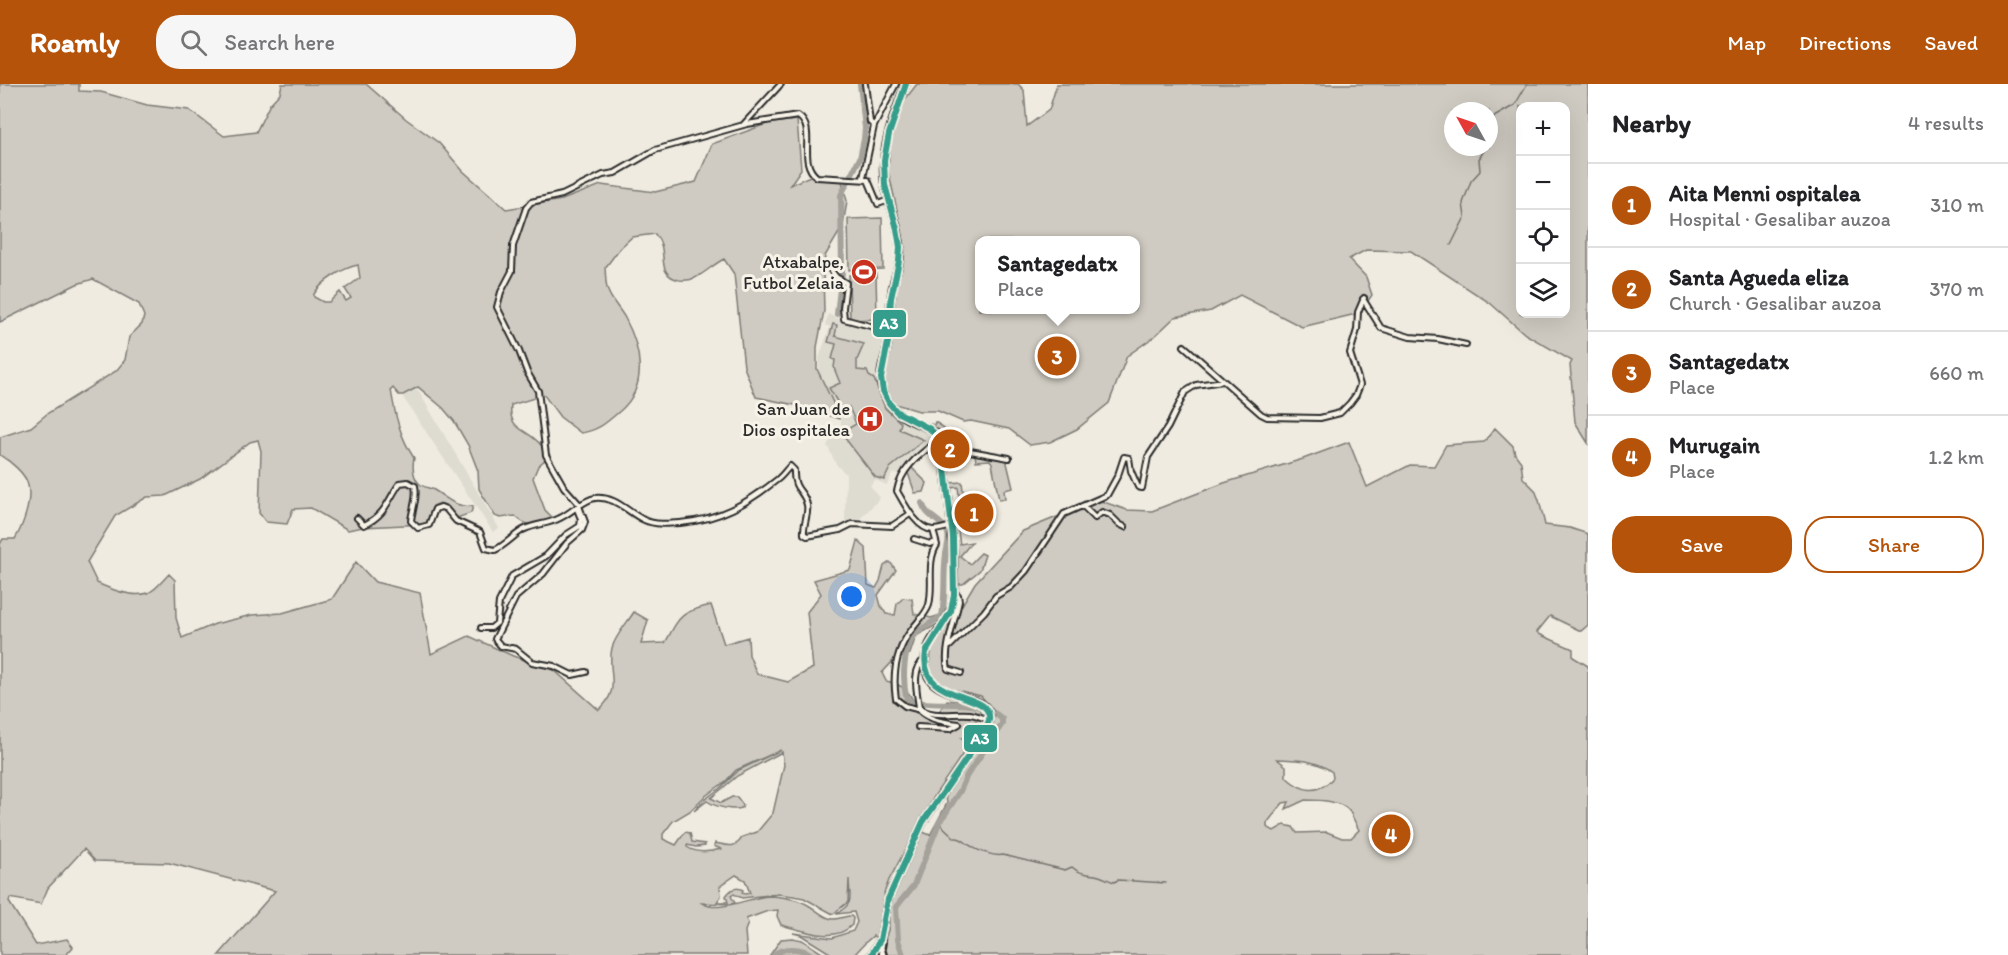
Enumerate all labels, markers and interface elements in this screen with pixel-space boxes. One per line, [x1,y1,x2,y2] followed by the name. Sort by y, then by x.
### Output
[156,15,576,69] search box
[30,25,120,59] text: Roamly
[177,26,210,59] icon: search
[225,29,335,56] text: Search here
[1728,30,1766,55] text: Map
[1799,30,1891,55] text: Directions
[1924,30,1978,55] text: Saved
[1444,102,1498,156] north arrow
[1516,102,1570,318] map controls
[1516,102,1570,156] button: +
[1612,107,1691,139] text: Nearby
[1908,111,1984,135] text: 4 results
[1516,156,1570,210] button: −
[1669,180,1861,207] text: Aita Menni ospitalea
[1627,193,1636,217] text: 1
[1930,193,1984,217] text: 310 m
[1669,207,1891,231] text: Hospital · Gesalibar auzoa
[1516,210,1570,264] button: locate
[975,236,1140,314] popup
[998,250,1117,277] text: Santagedatx
[743,251,845,294] place label: Atxabalpe, Futbol Zelaia
[849,257,879,287] sports icon: Atxabalpe, Futbol Zelaia
[1516,264,1570,318] button: layers
[1669,264,1849,291] text: Santa Agueda eliza
[998,277,1044,301] text: Place
[1626,277,1637,301] text: 2
[1930,277,1984,301] text: 370 m
[1669,291,1881,315] text: Church · Gesalibar auzoa
[872,309,907,338] line badge: A3
[879,314,899,333] text: A3
[1038,334,1076,378] pin: 3
[1669,348,1789,375] text: Santagedatx
[1626,361,1637,385] text: 3
[1929,361,1984,385] text: 660 m
[1669,375,1715,399] text: Place
[742,398,851,441] place label: San Juan de Dios ospitalea
[855,404,885,434] hospital icon: San Juan de Dios ospitalea
[930,426,970,472] pin: 2
[1669,432,1760,459] text: Murugain
[1625,445,1638,469] text: 4
[1928,445,1984,469] text: 1.2 km
[1669,459,1715,483] text: Place
[954,490,994,536] pin: 1
[1612,516,1792,573] button: Save
[1804,516,1984,573] button: Share
[837,582,866,611] your location
[963,724,998,753] line badge: A3
[970,729,990,748] text: A3
[1372,812,1410,856] pin: 4

